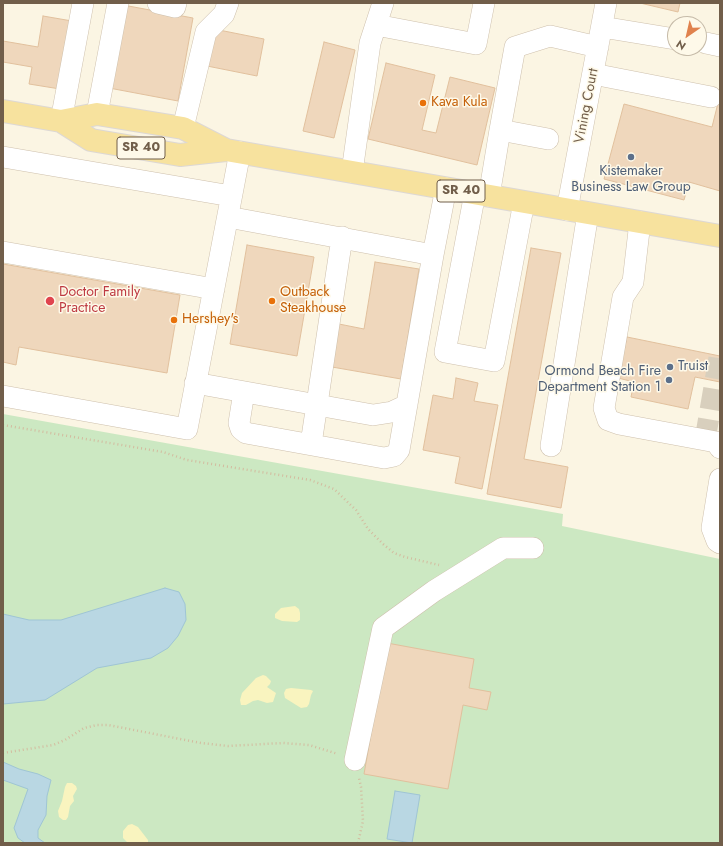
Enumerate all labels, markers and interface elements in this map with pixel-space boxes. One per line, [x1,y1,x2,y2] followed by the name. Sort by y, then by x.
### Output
[667,16,707,56] north arrow
[673,36,689,54] text: N
[571,67,603,145] street label: Vining Court
[431,95,487,111] place label: Kava Kula
[418,98,428,108] marker: Kava Kula
[117,137,165,159] road number: SR 40
[626,152,636,162] marker: Kistemaker Business Law Group
[571,164,691,196] place label: Kistemaker Business Law Group
[437,180,485,202] road number: SR 40
[59,285,140,318] place label: Doctor Family Practice
[280,285,346,318] place label: Outback Steakhouse
[44,295,56,307] marker: Doctor Family Practice
[267,296,277,306] marker: Outback Steakhouse
[182,312,238,328] place label: Hershey's
[169,315,179,325] marker: Hershey's
[678,359,708,375] place label: Truist
[665,362,675,372] marker: Truist
[538,364,661,396] place label: Ormond Beach Fire Department Station 1
[664,375,674,385] marker: Ormond Beach Fire Department Station 1

